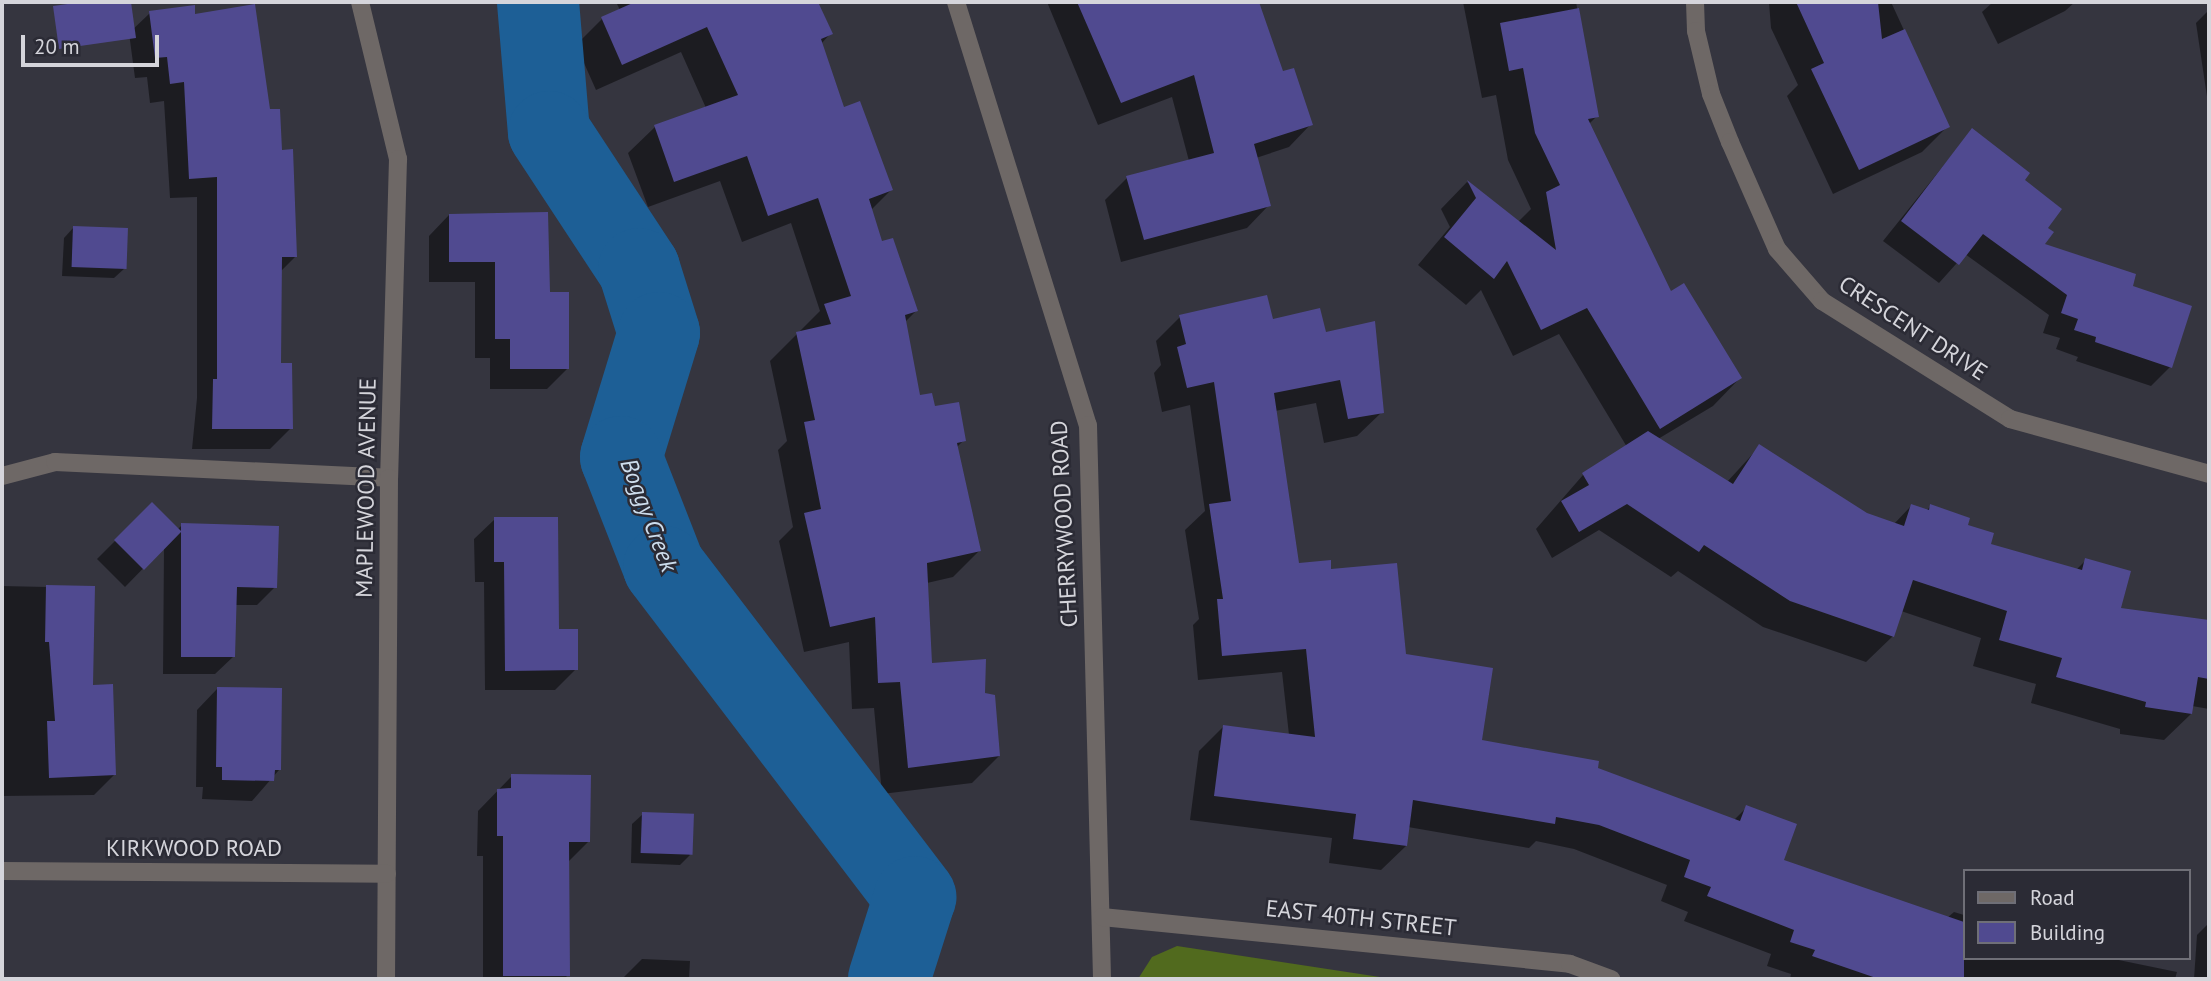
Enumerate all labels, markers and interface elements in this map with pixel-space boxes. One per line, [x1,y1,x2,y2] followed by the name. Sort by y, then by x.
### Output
[24,21,163,65] scale bar
[34,33,80,60] text: 20 m
[1833,270,1993,386] street label: CRESCENT DRIVE
[350,377,382,599] street label: MAPLEWOOD AVENUE
[1045,420,1083,628] street label: CHERRYWOOD ROAD
[614,454,684,576] water label: Boggy Creek
[106,834,282,862] street label: KIRKWOOD ROAD
[1962,869,2190,960] legend
[2030,884,2074,911] text: Road
[1264,894,1458,942] street label: EAST 40TH STREET
[2030,919,2105,946] text: Building

